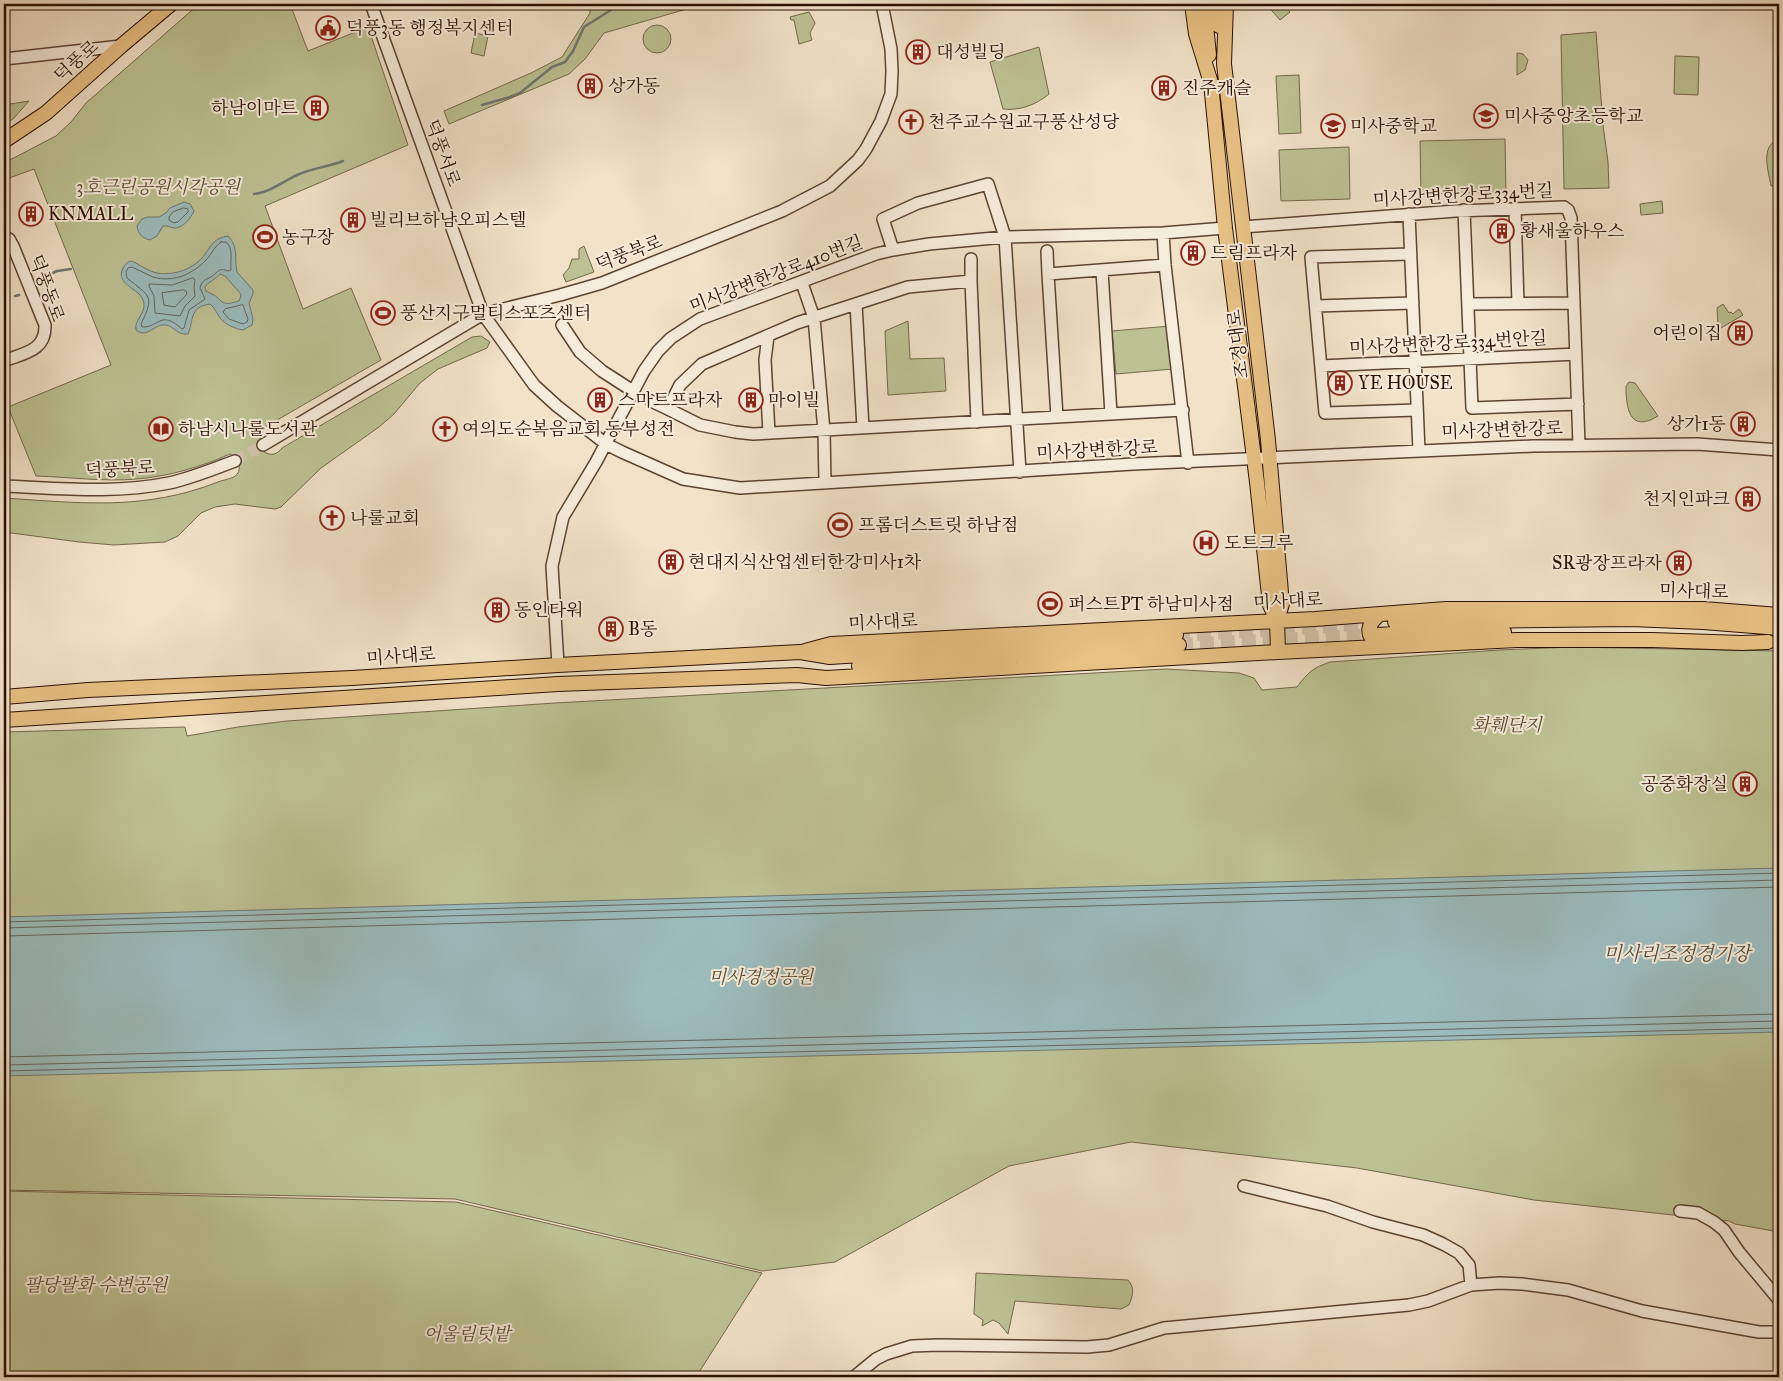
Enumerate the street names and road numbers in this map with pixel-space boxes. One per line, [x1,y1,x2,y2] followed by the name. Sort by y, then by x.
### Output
[49,35,103,87] street label: 덕풍로
[421,117,465,189] street label: 덕풍서로
[1372,179,1554,211] street label: 미사강변한강로334번길
[593,230,665,276] street label: 덕풍북로
[686,231,866,317] street label: 미사강변한강로410번길
[25,252,69,324] street label: 덕풍동로
[1223,308,1253,380] street label: 조정대로
[1348,327,1548,359] street label: 미사강변한강로334번안길
[1441,417,1563,443] street label: 미사강변한강로
[1036,436,1158,464] street label: 미사강변한강로
[85,456,155,482] street label: 덕풍북로
[1659,579,1729,603] street label: 미사대로
[1253,588,1323,614] street label: 미사대로
[848,609,918,635] street label: 미사대로
[366,643,436,669] street label: 미사대로

